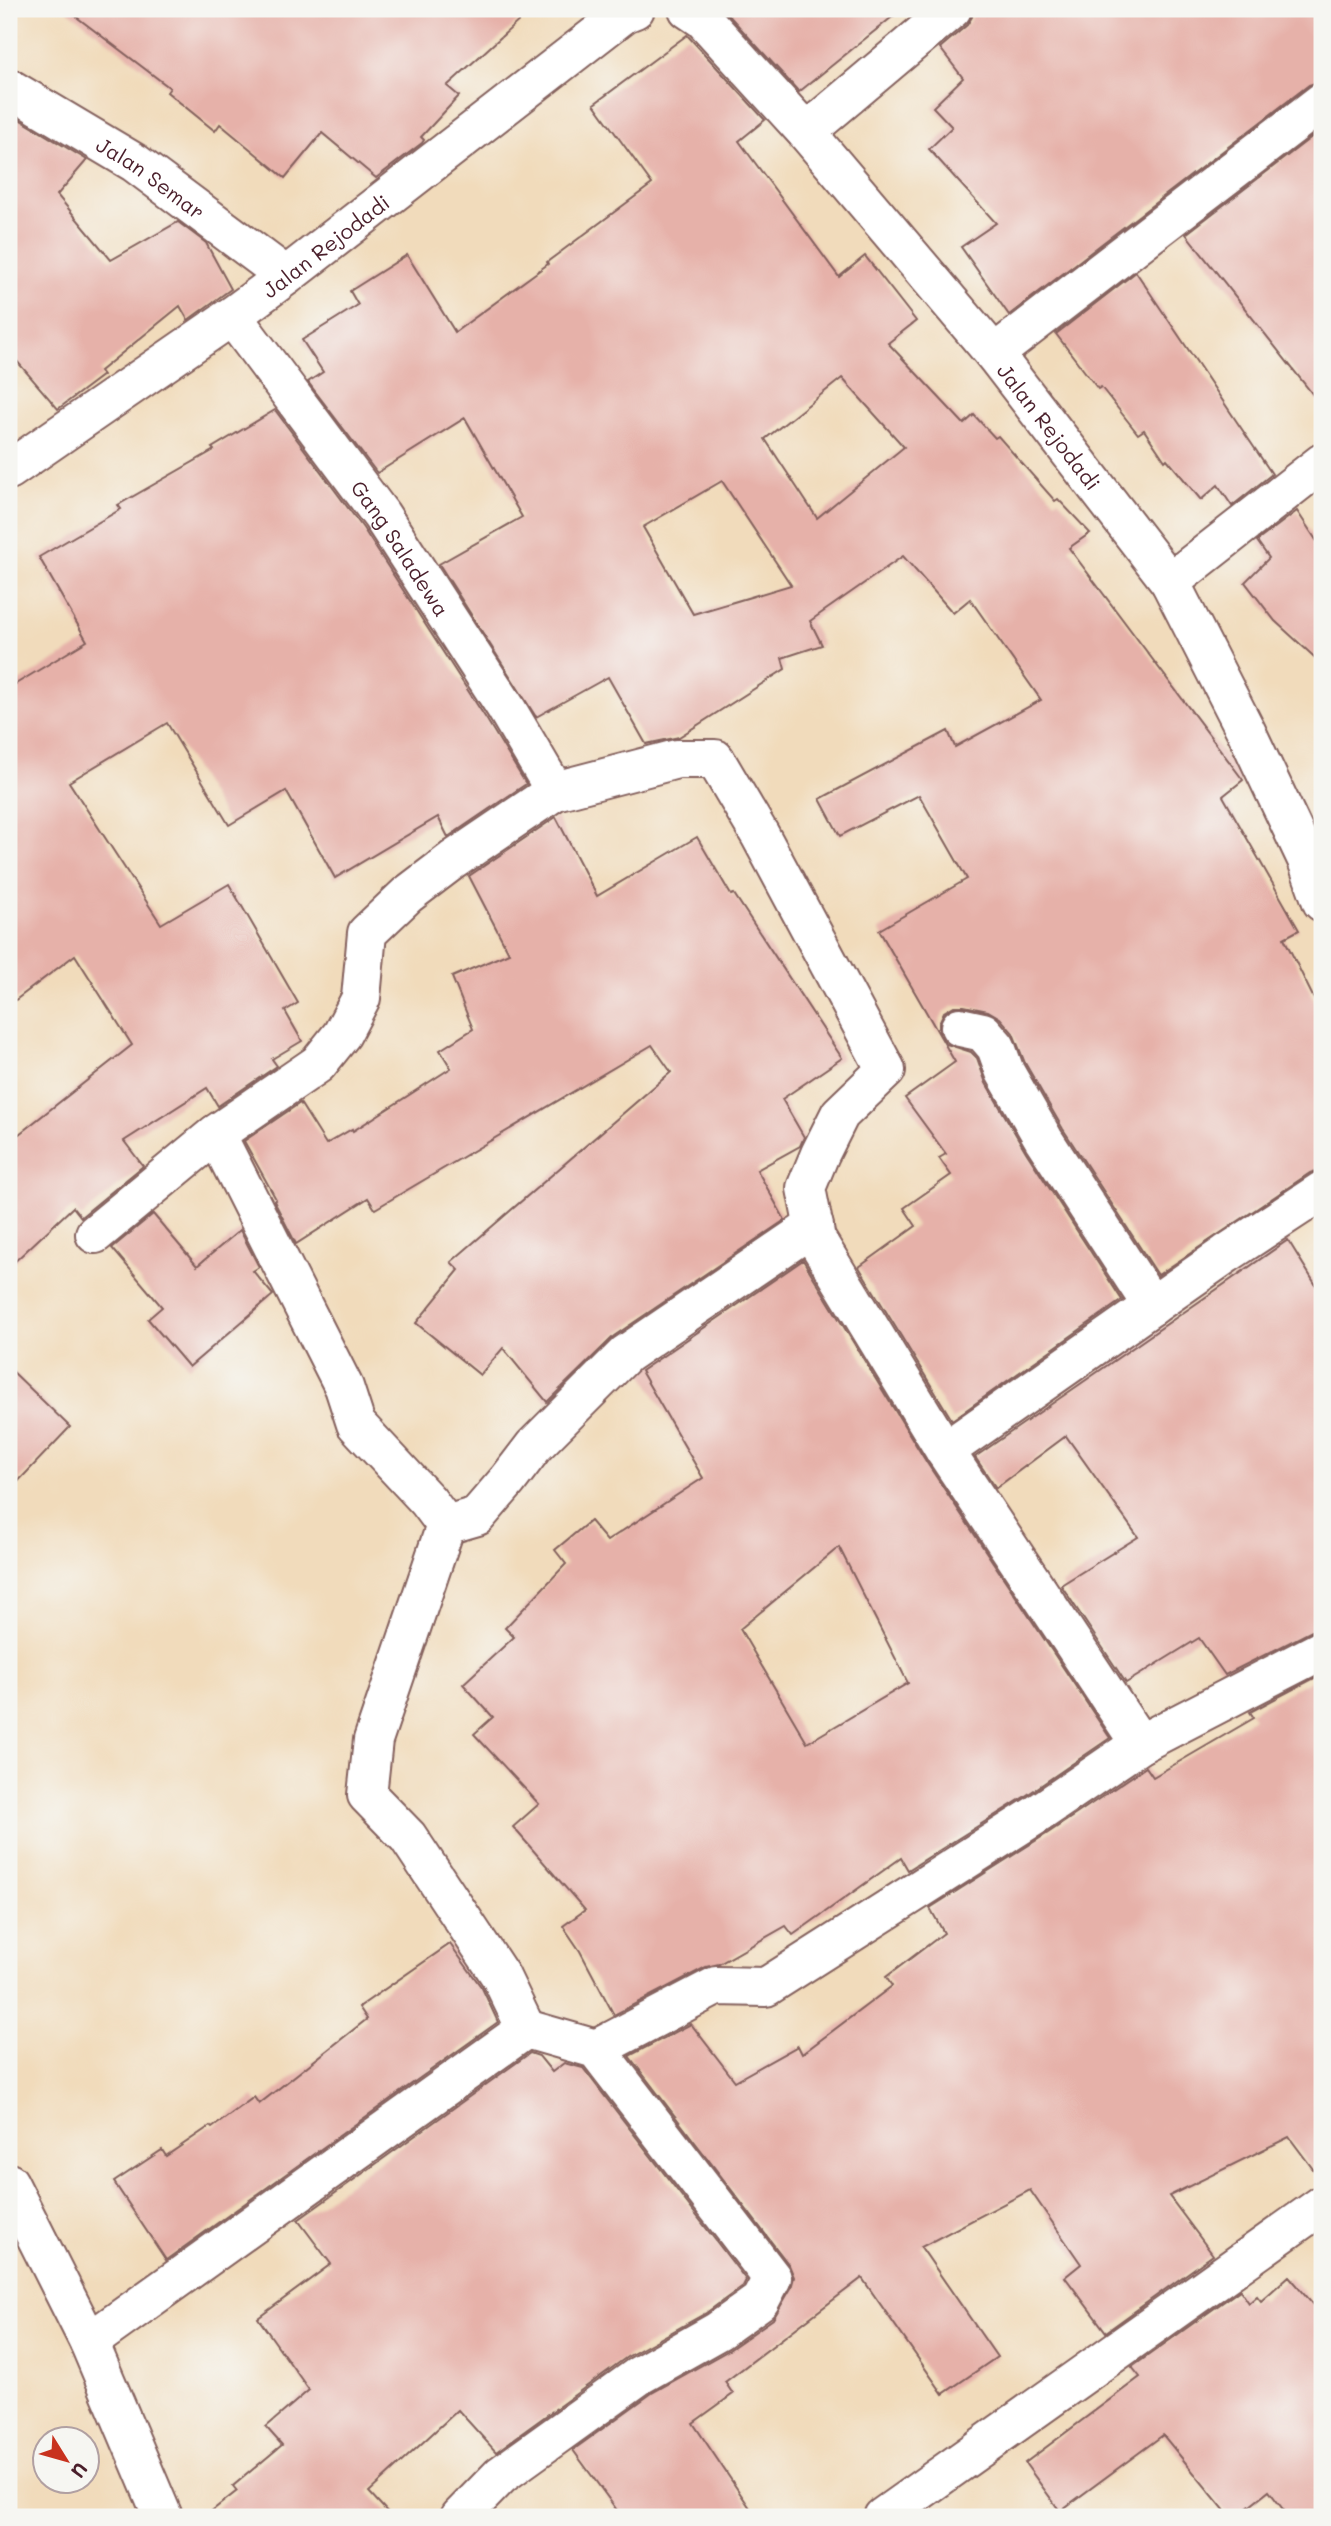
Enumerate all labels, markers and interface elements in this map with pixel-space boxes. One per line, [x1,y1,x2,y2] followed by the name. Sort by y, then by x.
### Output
[92,130,211,225] street label: Jalan Semar
[256,188,394,303] street label: Jalan Rejodadi
[992,357,1107,495] street label: Jalan Rejodadi
[346,474,456,621] street label: Gang Saladewa
[32,2424,102,2494] north arrow
[66,2458,94,2483] text: U

